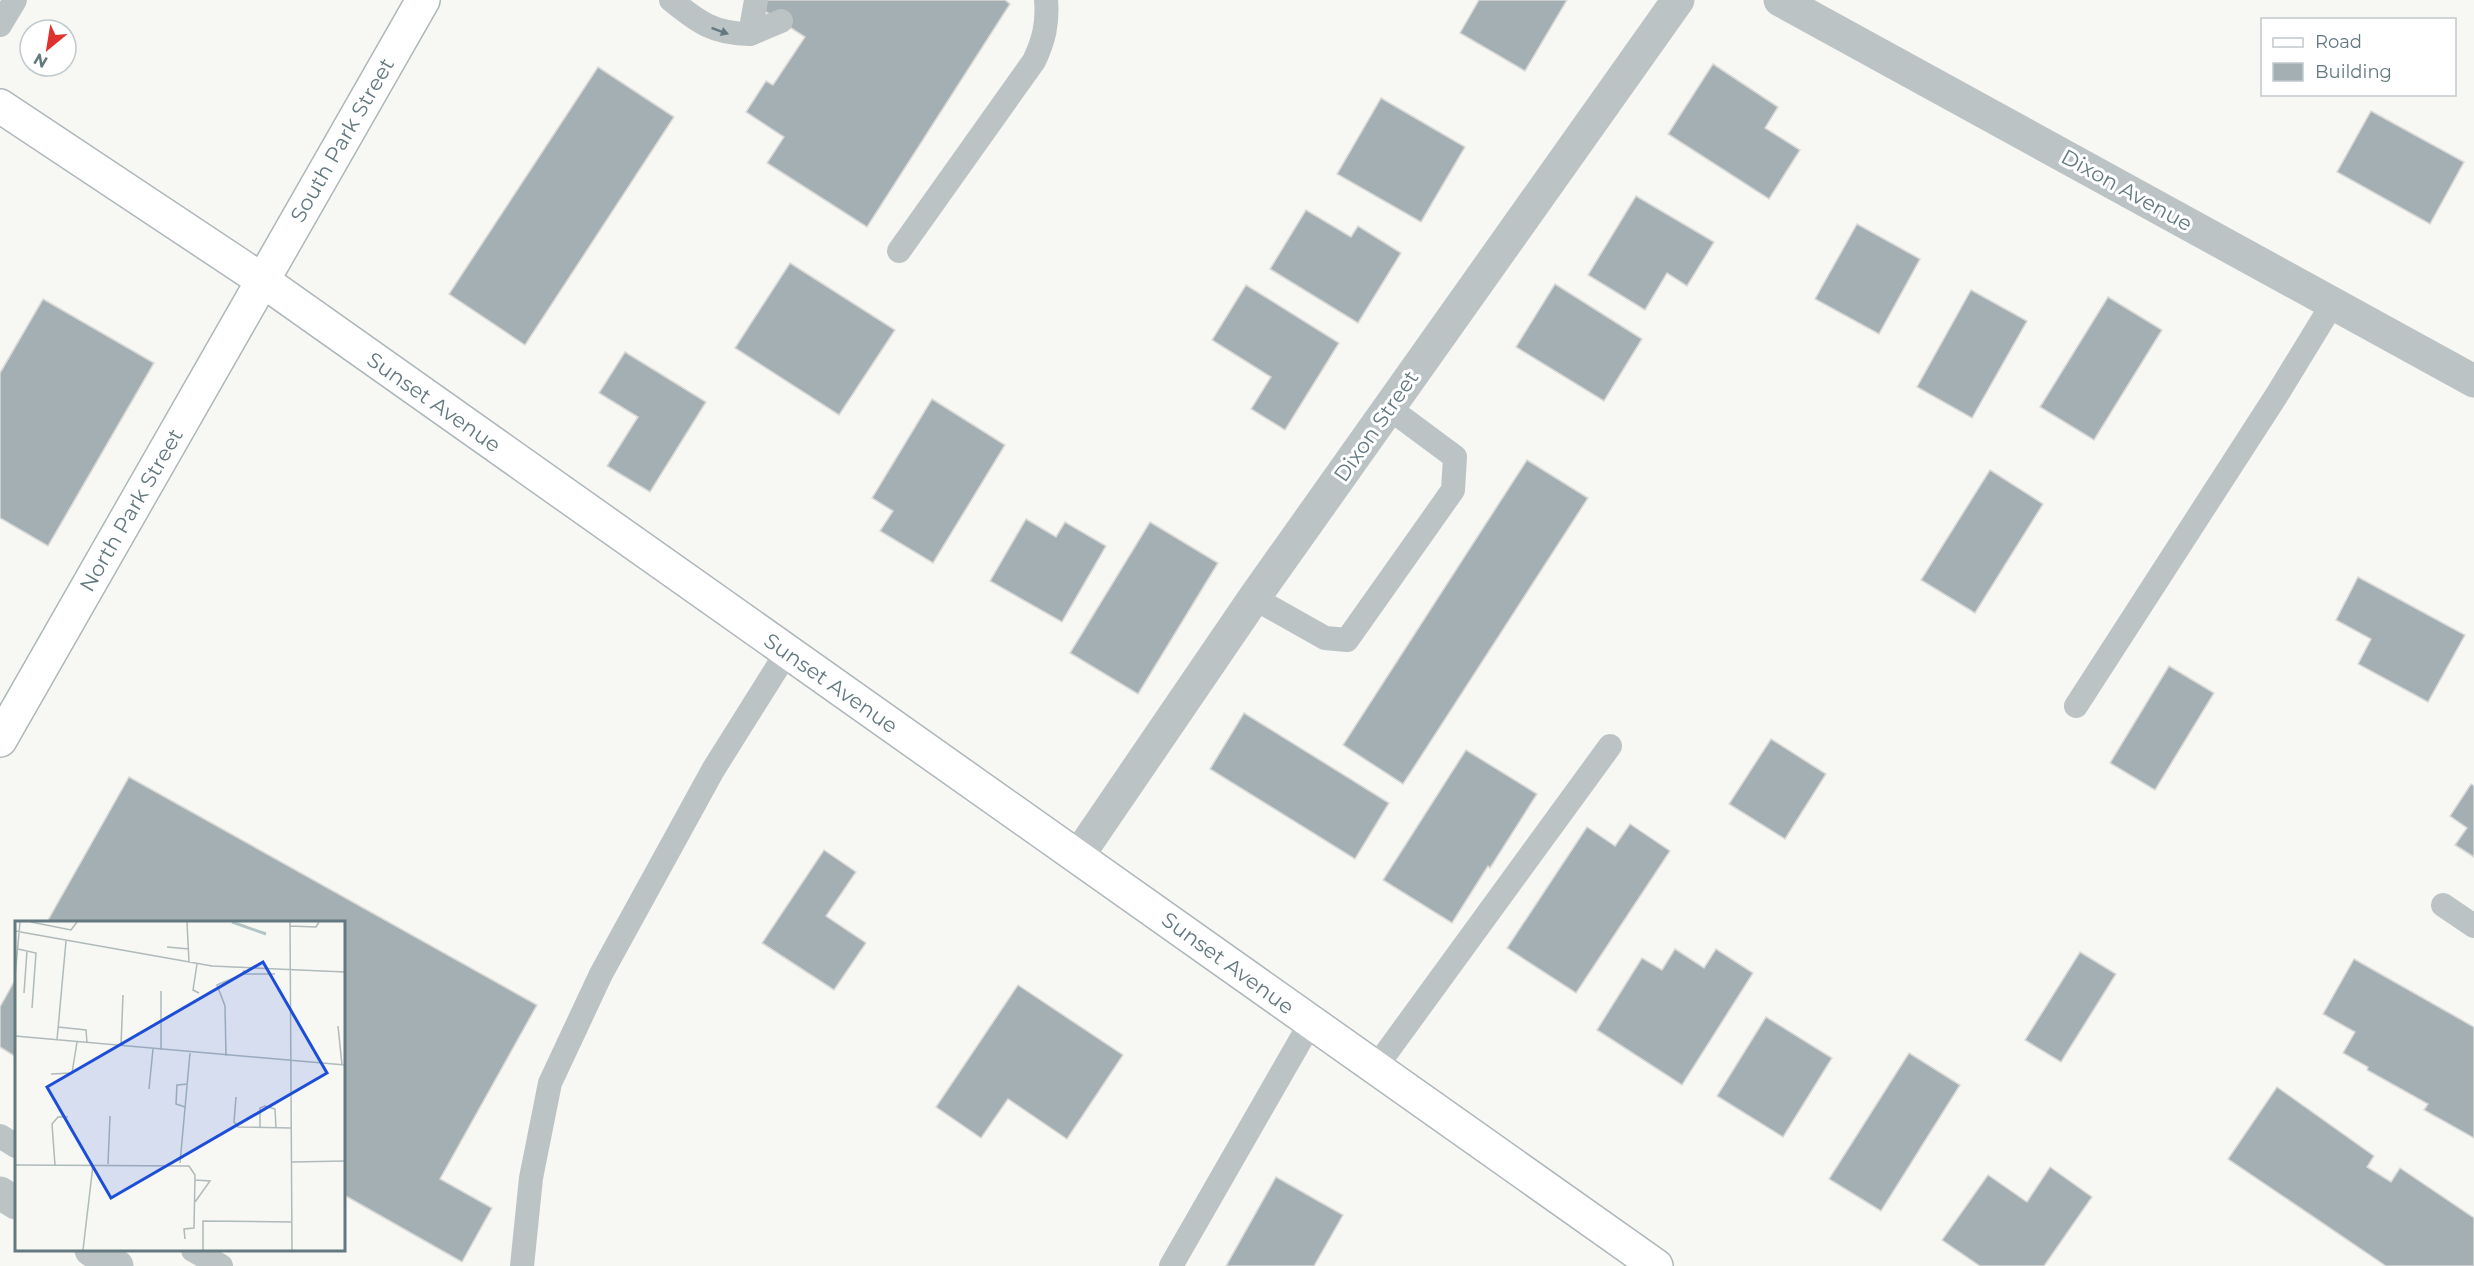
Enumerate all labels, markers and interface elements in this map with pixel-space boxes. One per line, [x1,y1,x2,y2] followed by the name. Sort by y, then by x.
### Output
[18,18,78,78] north arrow
[2261,18,2456,96] legend
[711,26,729,36] one-way arrow
[2315,31,2362,53] text: Road
[30,49,51,72] text: N
[285,53,399,227] street label: South Park Street
[2315,61,2392,83] text: Building
[2057,144,2197,236] street label: Dixon Avenue
[362,347,506,457] street label: Sunset Avenue
[1328,366,1424,486] street label: Dixon Street
[74,424,188,596] street label: North Park Street
[759,628,903,738] street label: Sunset Avenue
[1157,907,1299,1019] street label: Sunset Avenue
[15,921,345,1251] inset map

